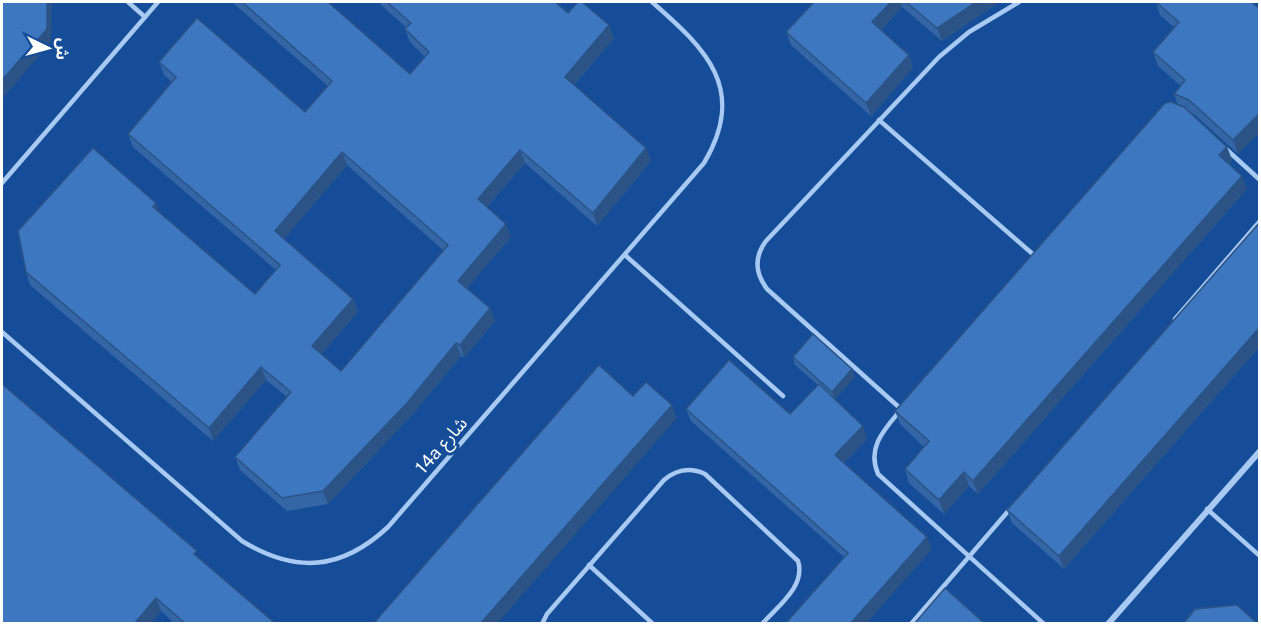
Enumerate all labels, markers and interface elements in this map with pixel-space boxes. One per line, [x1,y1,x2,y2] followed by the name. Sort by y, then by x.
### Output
[18,18,78,78] north arrow
[52,38,73,61] text: ش
[411,412,474,480] street label: 14a شارع

